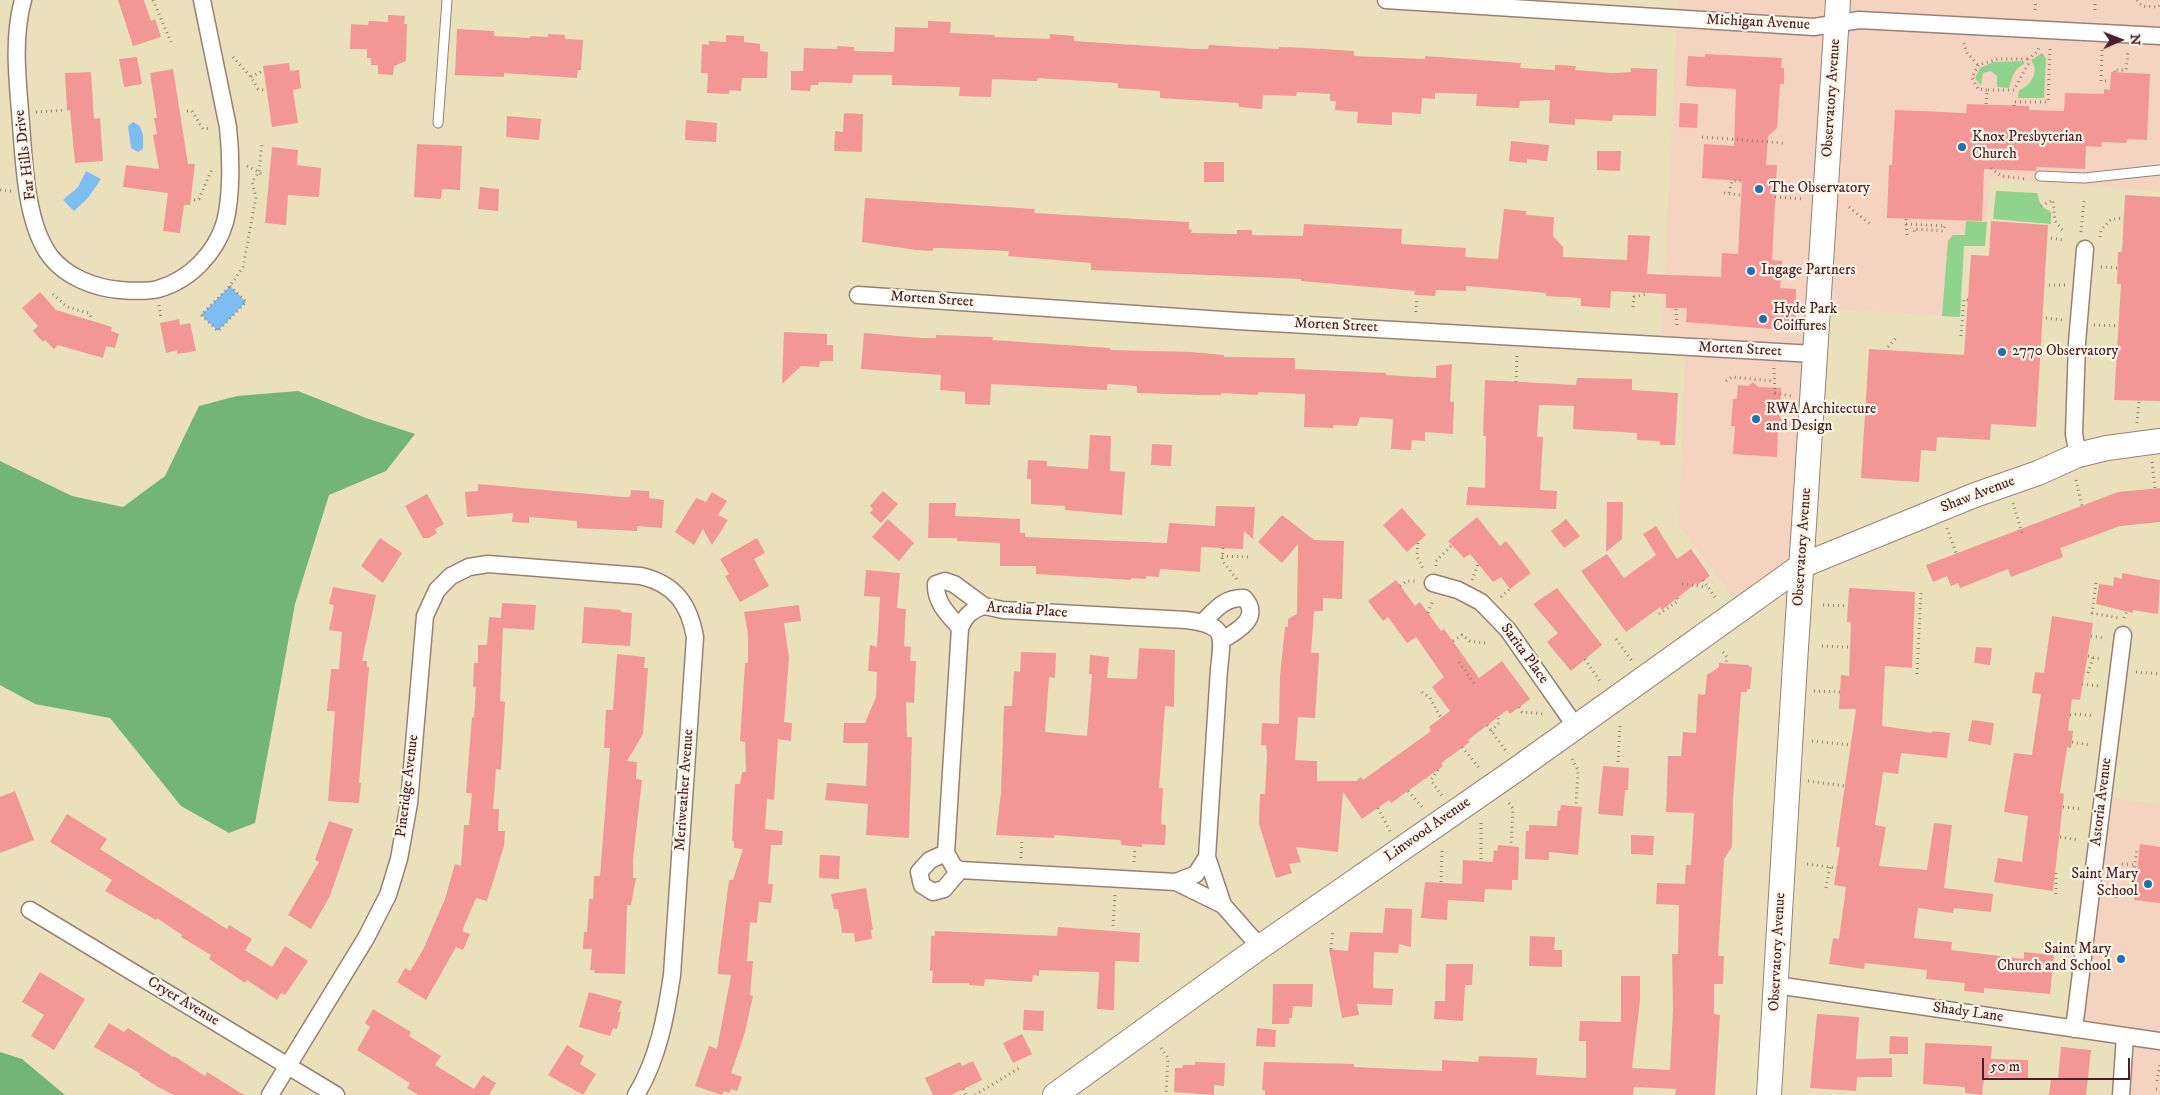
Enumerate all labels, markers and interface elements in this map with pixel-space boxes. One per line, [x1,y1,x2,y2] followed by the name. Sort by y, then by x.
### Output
[1706,11,1810,35] street label: Michigan Avenue
[2095,15,2145,65] north arrow
[2126,34,2144,46] text: N
[1819,38,1845,158] street label: Observatory Avenue
[12,109,40,201] street label: Far Hills Drive
[1972,129,2083,164] place label: Knox Presbyterian Church
[1956,141,1968,153] marker: Knox Presbyterian Church
[1769,180,1870,198] place label: The Observatory
[1753,183,1765,195] marker: The Observatory
[1761,262,1855,280] place label: Ingage Partners
[1745,265,1757,277] marker: Ingage Partners
[890,288,974,312] street label: Morten Street
[1773,301,1837,336] place label: Hyde Park Coiffures
[1757,313,1769,325] marker: Hyde Park Coiffures
[1294,315,1378,337] street label: Morten Street
[1698,339,1782,361] street label: Morten Street
[2012,343,2118,361] place label: 2770 Observatory
[1996,346,2008,358] marker: 2770 Observatory
[1766,401,1876,436] place label: RWA Architecture and Design
[1750,413,1762,425] marker: RWA Architecture and Design
[1938,473,2018,517] street label: Shaw Avenue
[1790,487,1816,607] street label: Observatory Avenue
[986,599,1068,623] street label: Arcadia Place
[1496,620,1552,688] street label: Sarita Place
[672,728,698,852] street label: Meriweather Avenue
[393,734,423,838] street label: Pineridge Avenue
[2088,757,2116,847] street label: Astoria Avenue
[1382,794,1474,866] street label: Linwood Avenue
[2071,866,2138,901] place label: Saint Mary School
[2142,878,2154,890] marker: Saint Mary School
[1766,892,1790,1012] street label: Observatory Avenue
[1997,941,2111,976] place label: Saint Mary Church and School
[2115,953,2127,965] marker: Saint Mary Church and School
[144,973,222,1031] street label: Cryer Avenue
[1932,999,2004,1027] street label: Shady Lane
[1985,1048,2132,1080] scale bar
[1990,1057,2020,1076] text: 50 m

